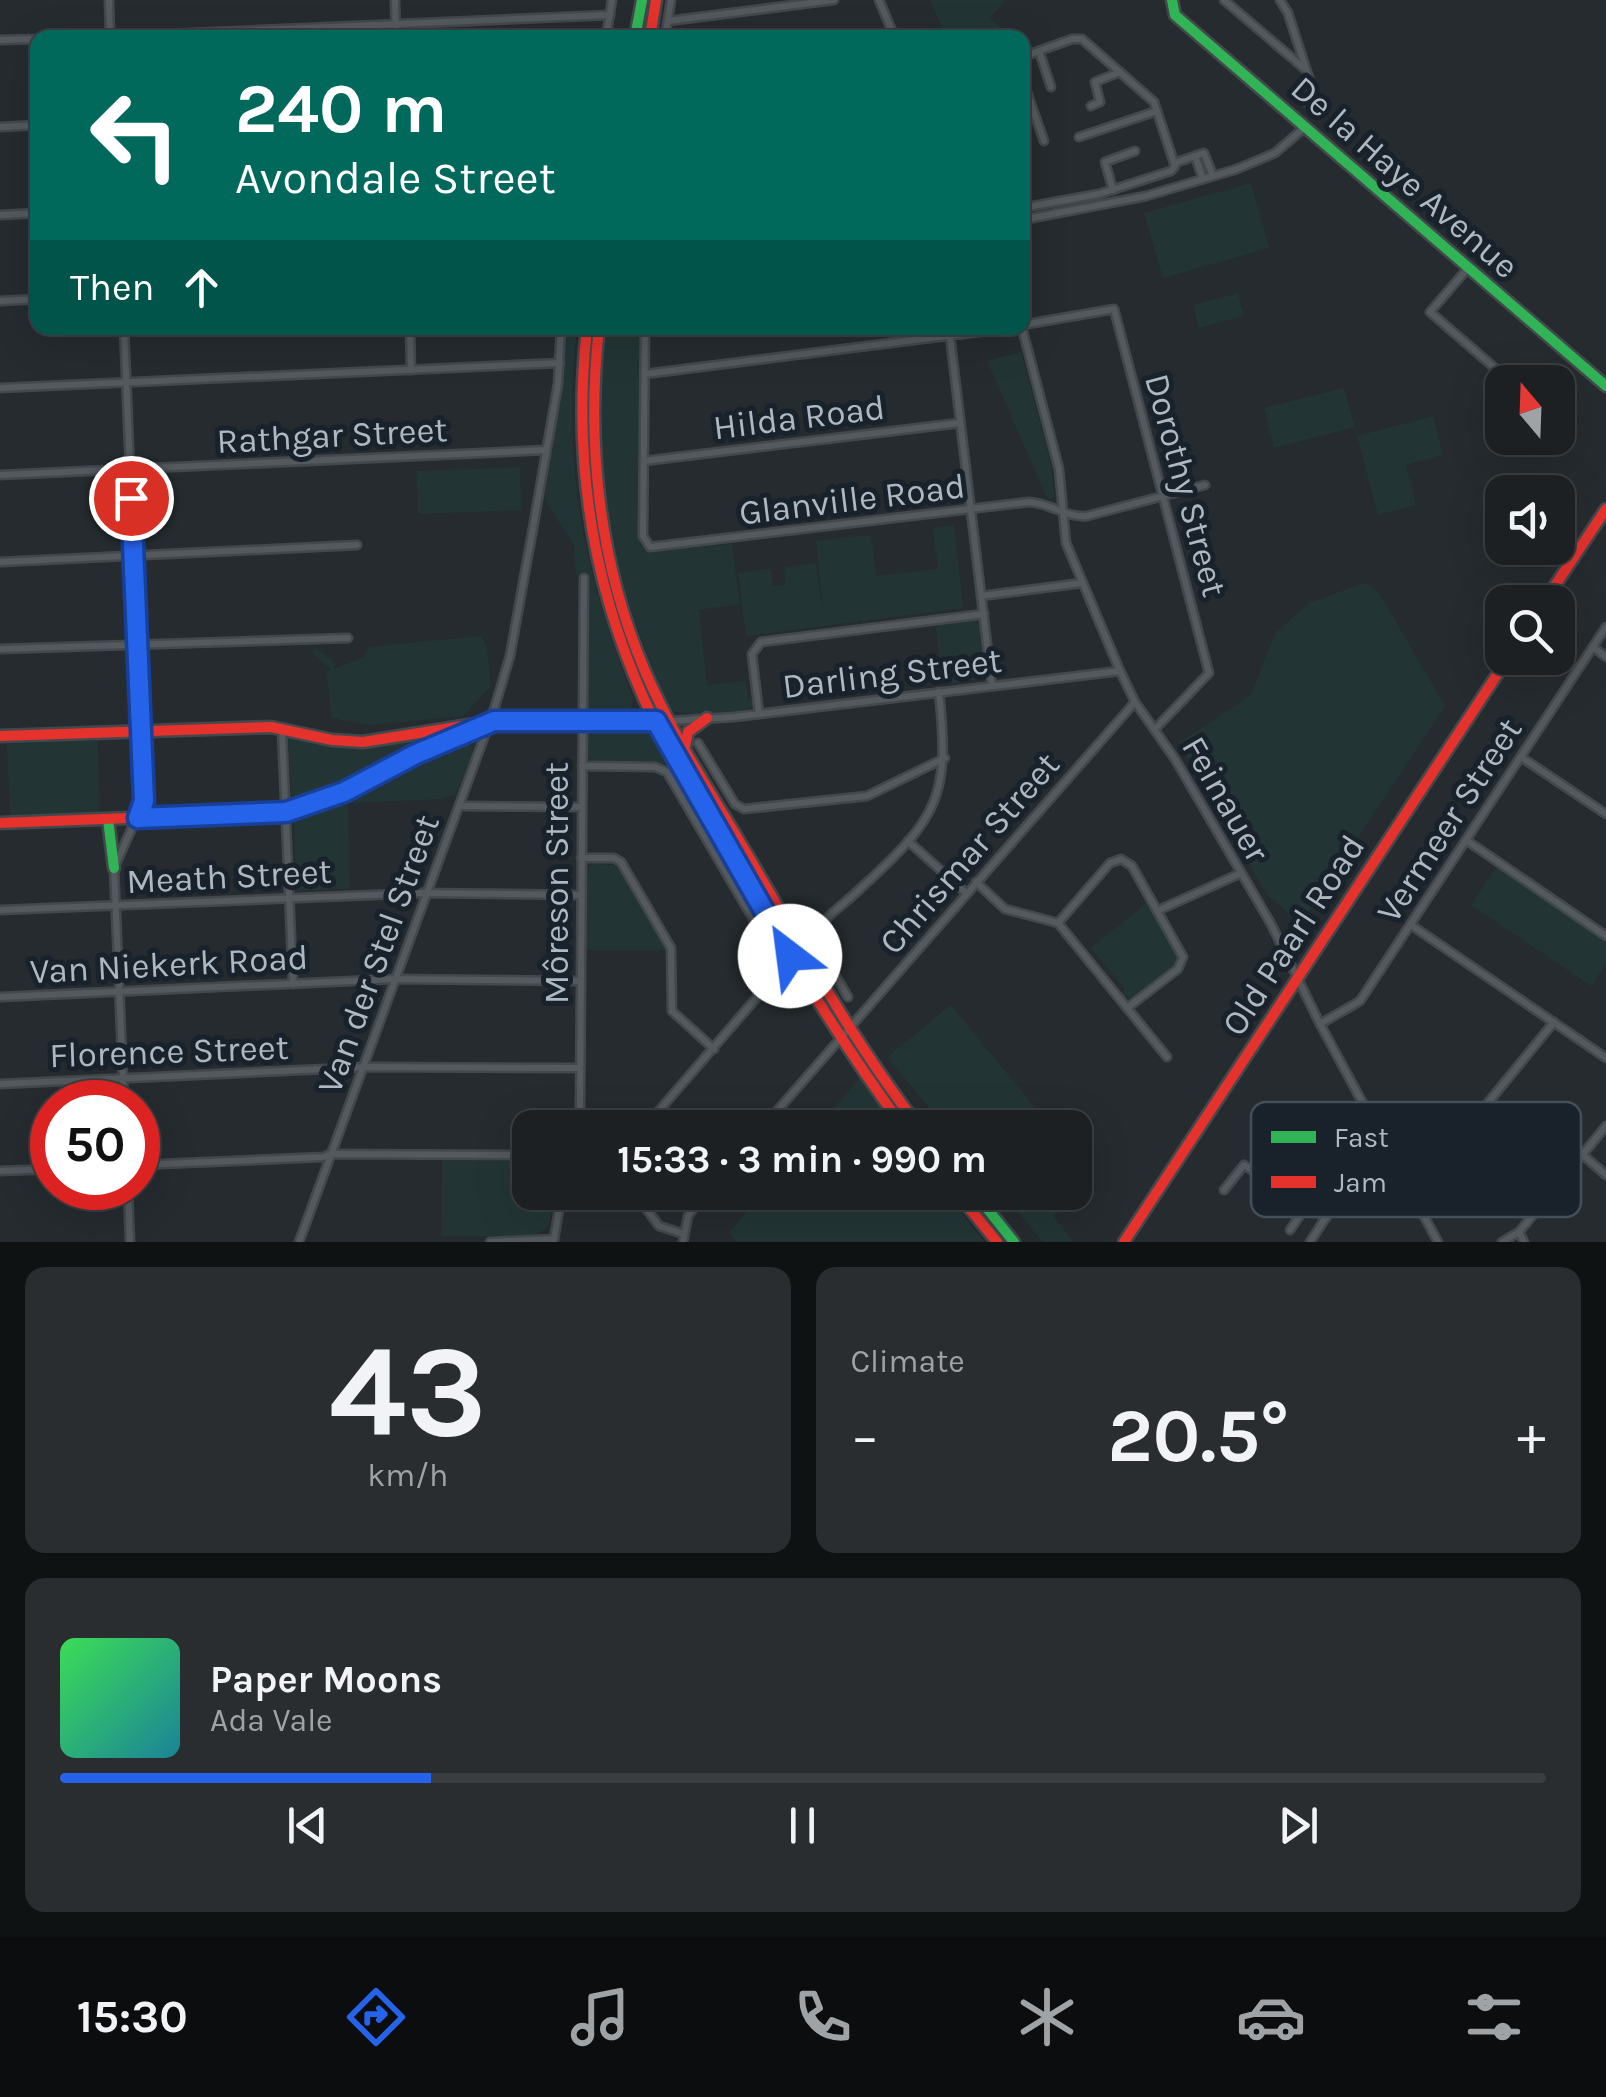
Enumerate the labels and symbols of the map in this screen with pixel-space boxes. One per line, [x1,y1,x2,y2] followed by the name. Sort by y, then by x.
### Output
[1283,68,1526,287] street label: De la Haye Avenue
[1485,365,1575,455] north arrow
[1136,369,1235,601] street label: Dorothy Street
[711,387,887,448] street label: Hilda Road
[216,409,448,462] street label: Rathgar Street
[89,456,174,541] pin
[737,465,967,534] street label: Glanville Road
[780,640,1004,707] street label: Darling Street
[1368,711,1531,930] street label: Vermeer Street
[1173,729,1278,870] street label: Feinauer
[871,744,1068,962] street label: Chrismar Street
[536,762,577,1004] street label: Môreson Street
[309,809,448,1099] street label: Van der Stel Street
[1213,827,1373,1043] street label: Old Paarl Road
[125,851,333,902] street label: Meath Street
[738,904,842,1008] position arrow
[29,937,309,992] street label: Van Niekerk Road
[49,1027,289,1076] street label: Florence Street
[30,1080,160,1210] speed limit sign: 50
[1251,1102,1581,1217] legend
[1334,1121,1389,1154] text: Fast
[1334,1166,1387,1199] text: Jam

